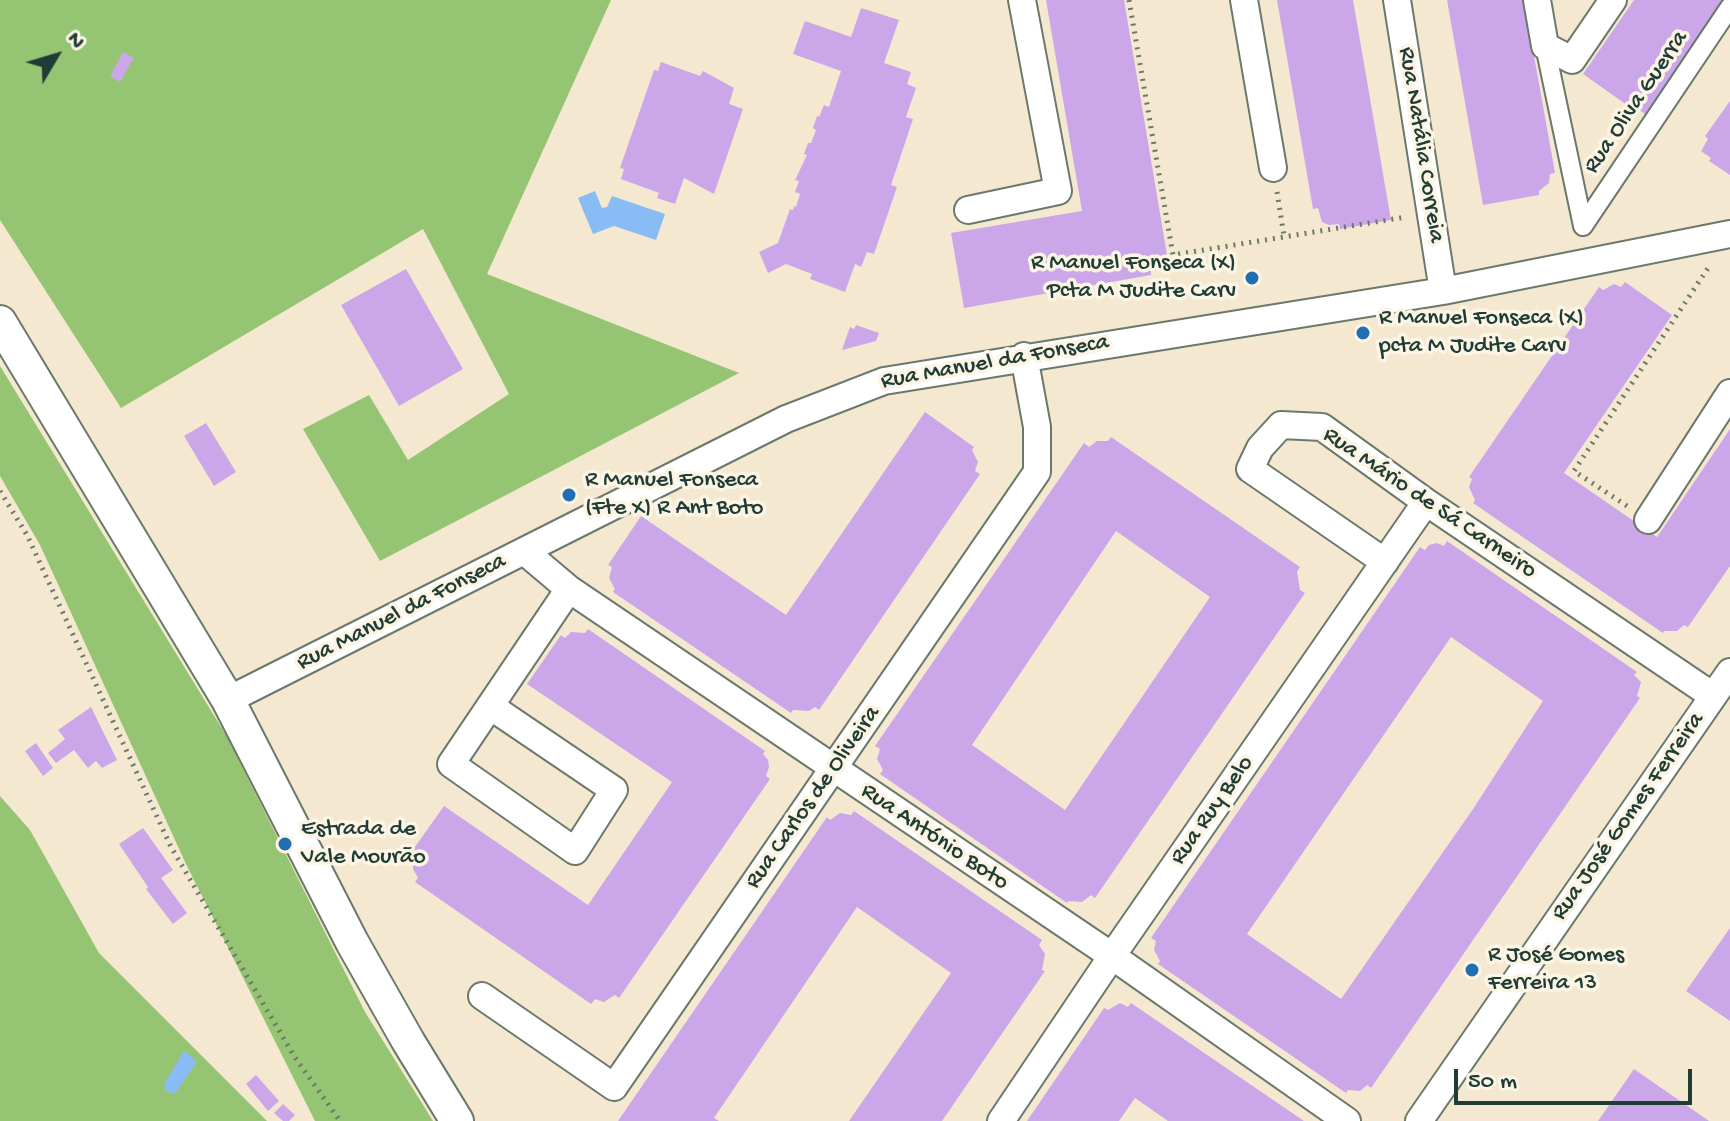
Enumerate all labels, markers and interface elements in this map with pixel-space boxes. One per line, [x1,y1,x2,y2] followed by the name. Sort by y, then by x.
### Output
[16,16,96,96] north arrow
[1579,26,1695,180] street label: Rua Oliva Guerra
[60,28,90,55] text: N
[1390,45,1450,245] street label: Rua Natália Correia
[1031,250,1236,306] place label: R Manuel Fonseca (X) Pcta M Judite Carv
[1243,269,1261,287] marker: R Manuel Fonseca (X) Pcta M Judite Carv
[1379,305,1584,361] place label: R Manuel Fonseca (X) pcta M Judite Carv
[1354,324,1372,342] marker: R Manuel Fonseca (X) pcta M Judite Carv
[879,329,1111,397] street label: Rua Manuel da Fonseca
[1317,422,1541,586] street label: Rua Mário de Sá Carneiro
[585,467,763,523] place label: R Manuel Fonseca (Fte X) R Ant Boto
[560,486,578,504] marker: R Manuel Fonseca (Fte X) R Ant Boto
[293,548,511,678] street label: Rua Manuel da Fonseca
[740,701,888,895] street label: Rua Carlos de Oliveira
[1546,707,1712,927] street label: Rua José Gomes Ferreira
[1165,751,1261,871] street label: Rua Ruy Belo
[854,778,1014,898] street label: Rua António Boto
[301,816,426,872] place label: Estrada de Vale Mourão
[276,835,294,853] marker: Estrada de Vale Mourão
[1488,942,1624,998] place label: R José Gomes Ferreira 13
[1463,961,1481,979] marker: R José Gomes Ferreira 13
[1458,1053,1696,1103] scale bar
[1468,1068,1517,1097] text: 50 m

